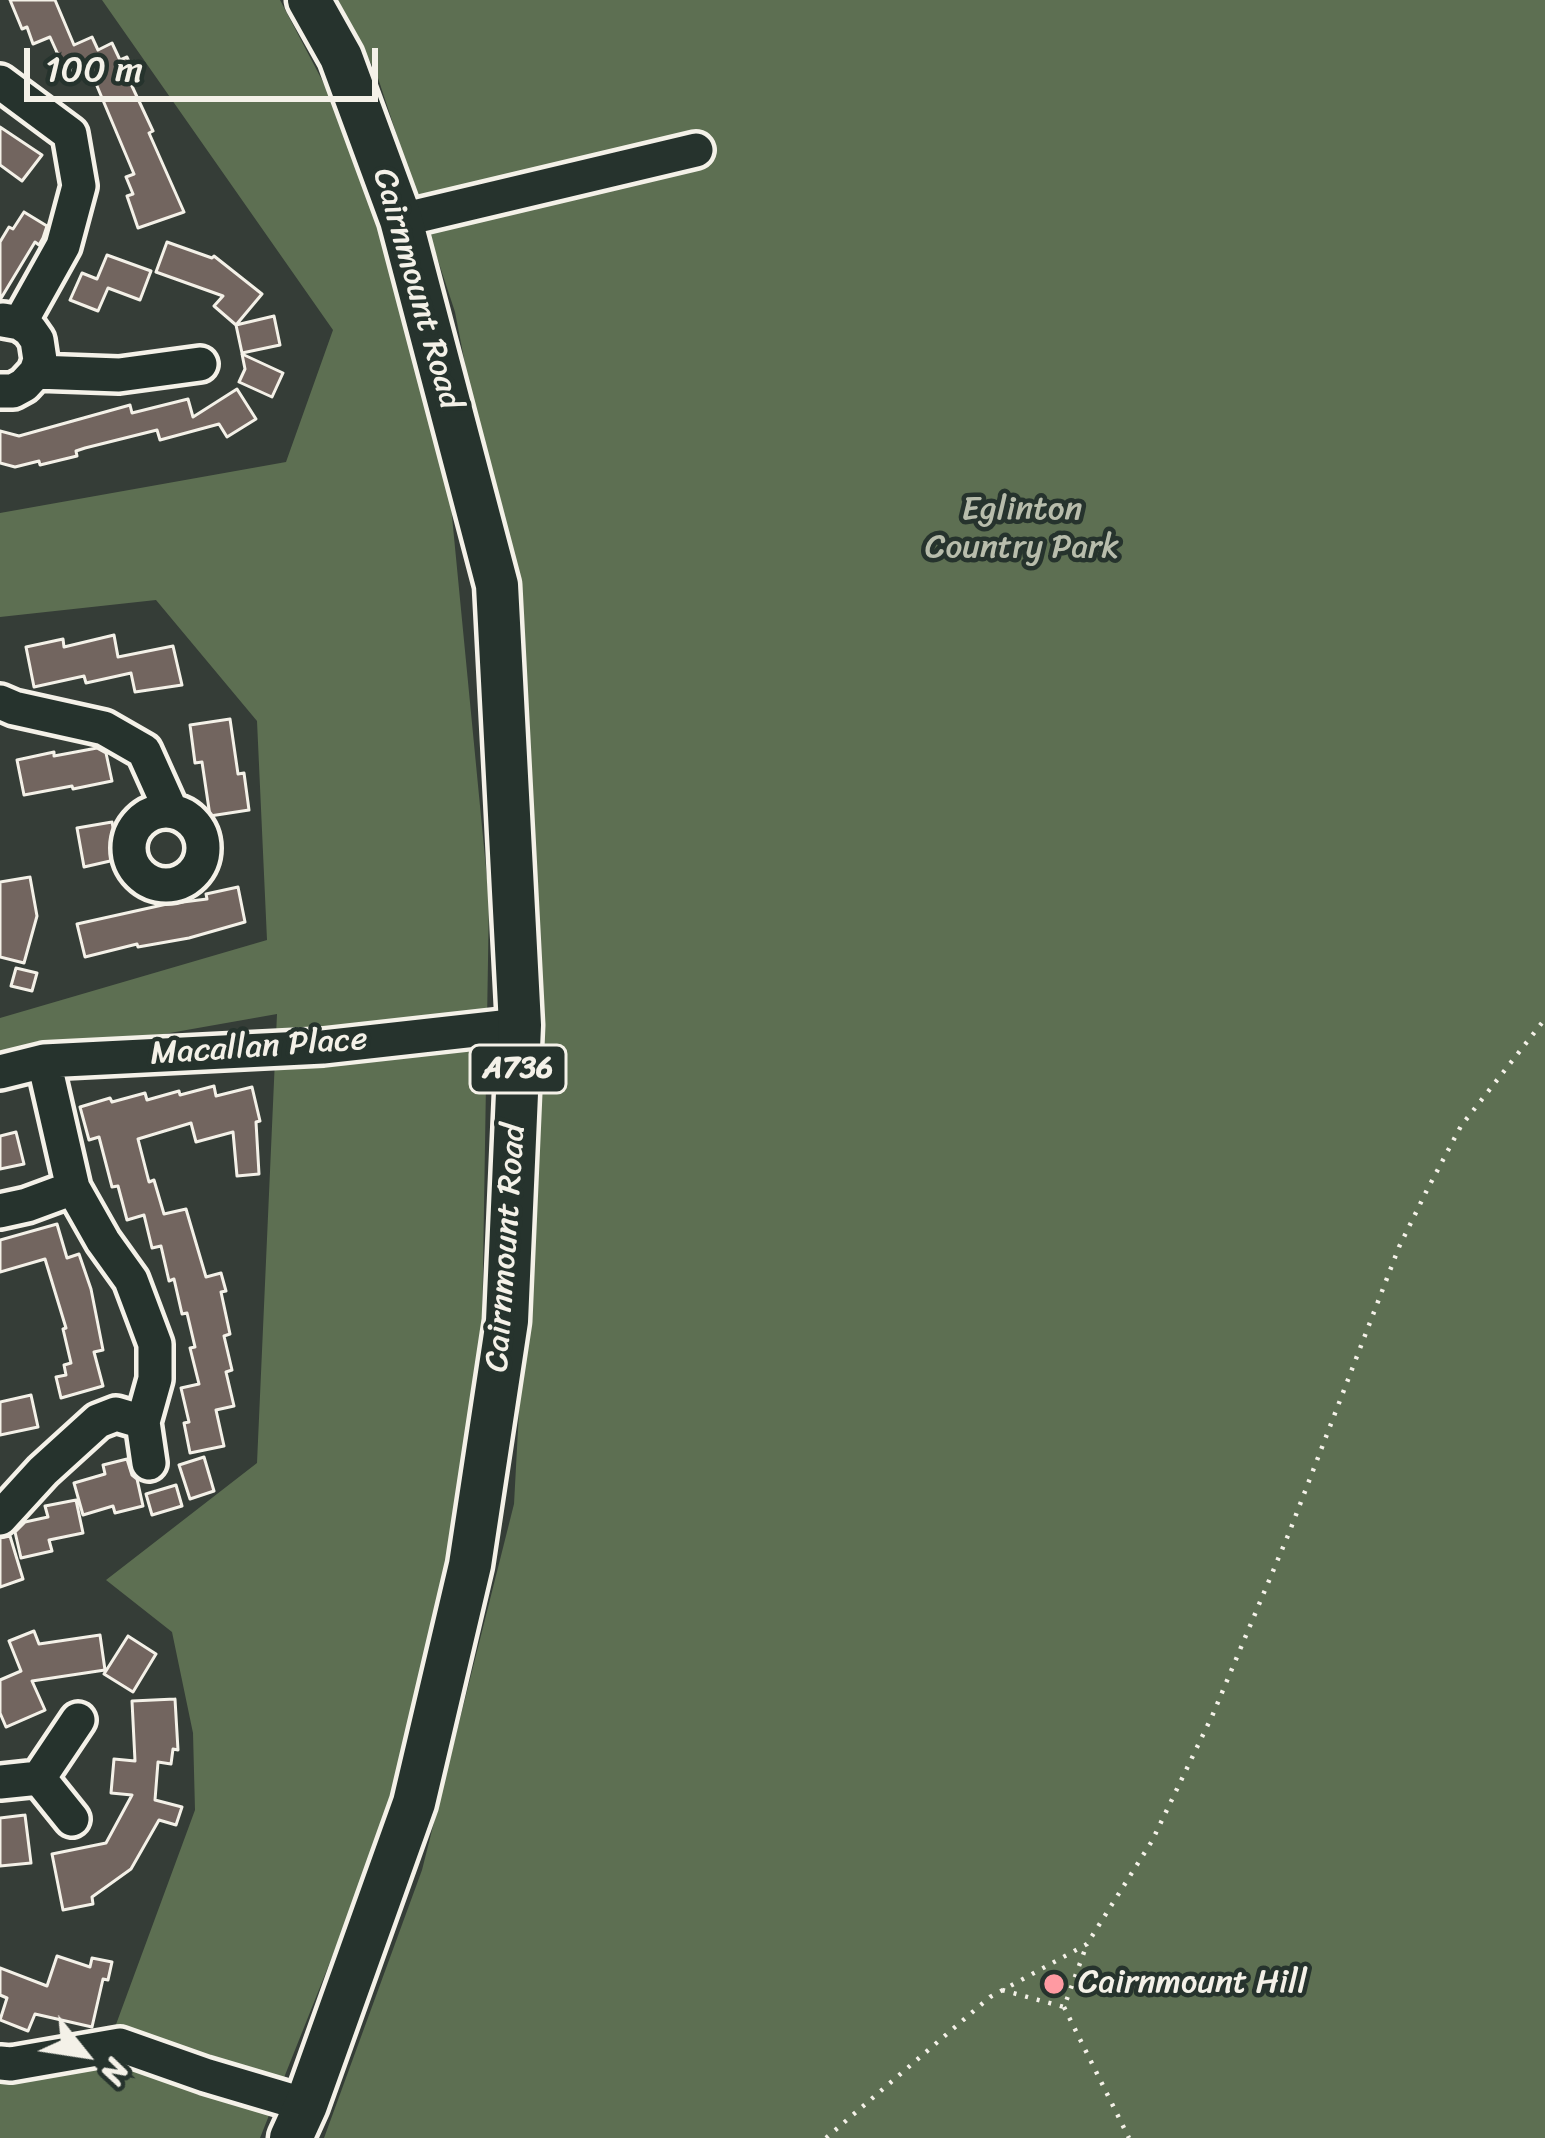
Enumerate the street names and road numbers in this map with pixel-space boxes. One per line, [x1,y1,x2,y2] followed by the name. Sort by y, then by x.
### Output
[363,164,469,414] street label: Cairnmount Road
[149,1021,369,1075] street label: Macallan Place
[470,1045,566,1093] road number: A736
[479,1123,535,1373] street label: Cairnmount Road

